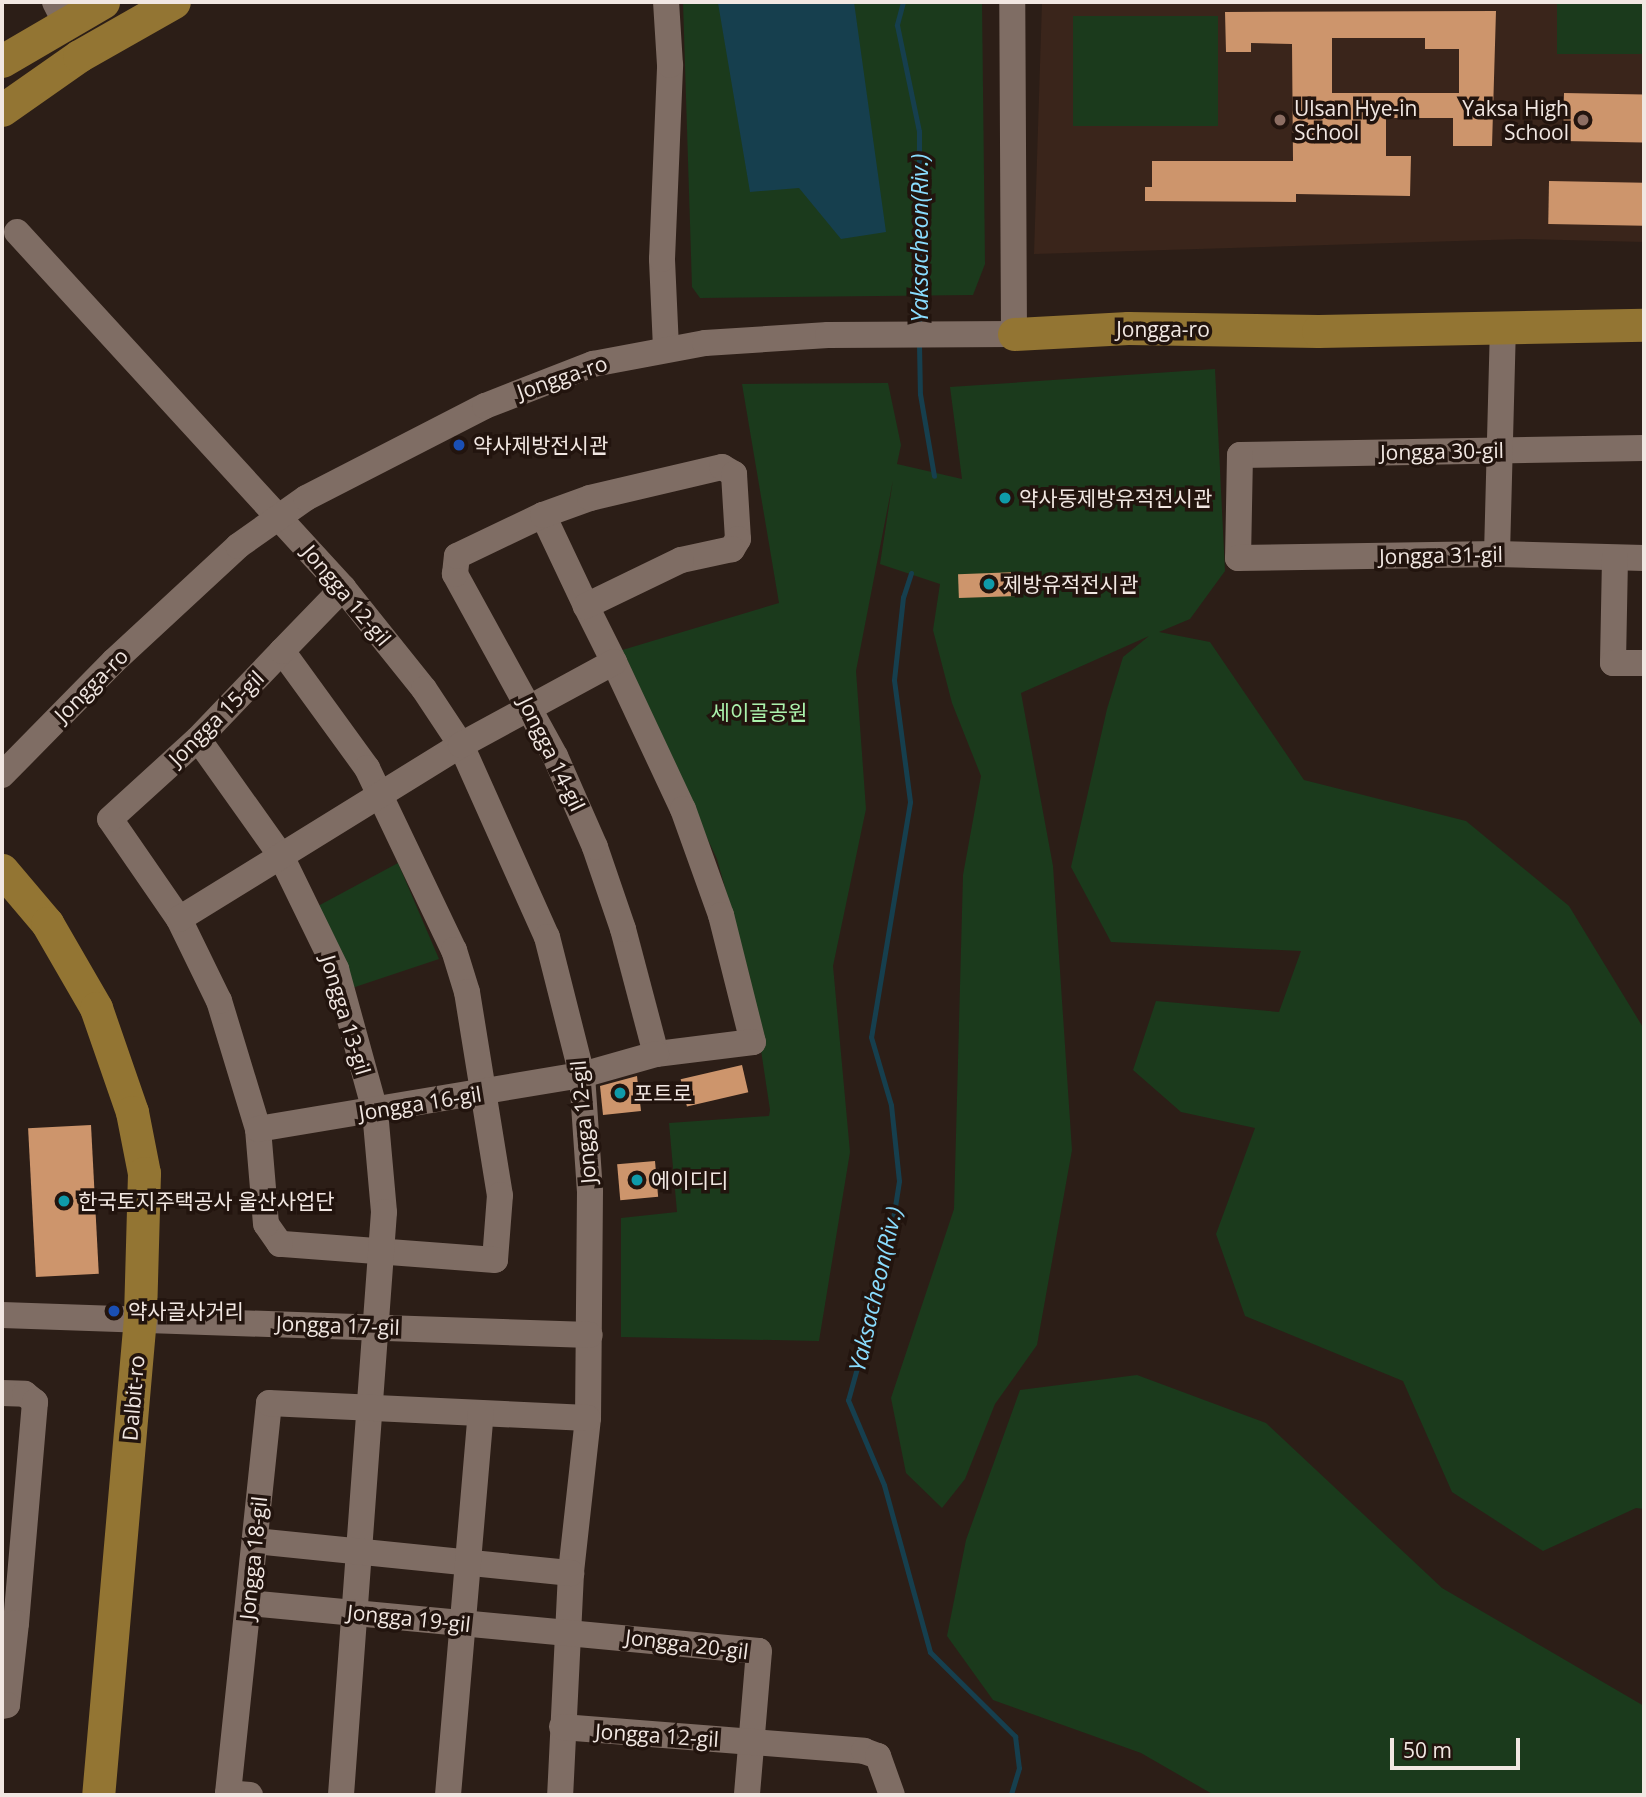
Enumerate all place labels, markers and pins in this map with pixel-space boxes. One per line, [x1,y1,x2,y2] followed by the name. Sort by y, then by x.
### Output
[1294,95,1417,145] place label: Ulsan Hye-in School
[1462,95,1569,145] place label: Yaksa High School
[1272,112,1288,128] marker: Ulsan Hye-in School
[1575,112,1591,128] marker: Yaksa High School
[473,432,608,458] place label: 약사제방전시관
[451,437,467,453] marker: 약사제방전시관
[1019,485,1212,511] place label: 약사동제방유적전시관
[997,490,1013,506] marker: 약사동제방유적전시관
[1003,571,1138,597] place label: 제방유적전시관
[981,576,997,592] marker: 제방유적전시관
[634,1080,692,1106] place label: 포트로
[612,1085,628,1101] marker: 포트로
[651,1167,728,1193] place label: 에이디디
[629,1172,645,1188] marker: 에이디디
[78,1188,335,1214] place label: 한국토지주택공사 울산사업단
[56,1193,72,1209] marker: 한국토지주택공사 울산사업단
[128,1298,244,1324] place label: 약사골사거리
[106,1303,122,1319] marker: 약사골사거리

